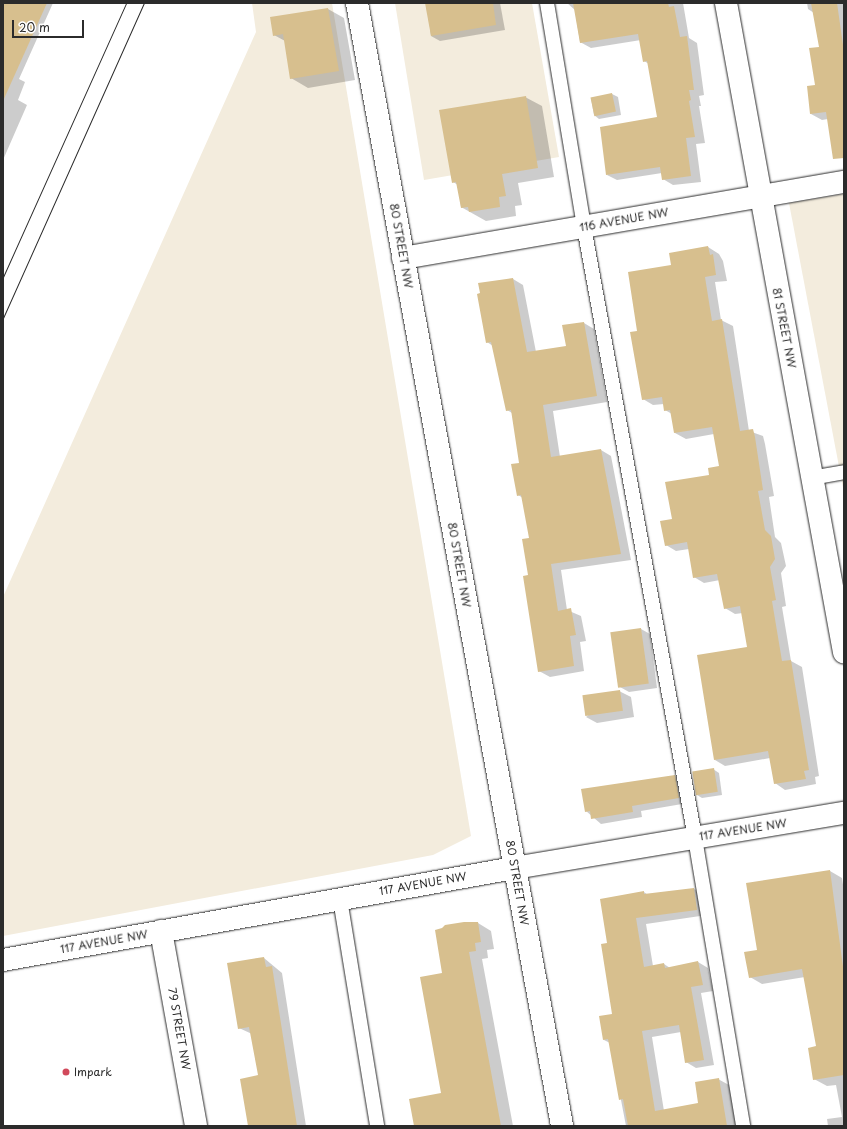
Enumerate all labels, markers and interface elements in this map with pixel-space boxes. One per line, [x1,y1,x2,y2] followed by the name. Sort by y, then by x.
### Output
[14,12,86,38] scale bar
[19,18,50,36] text: 20 m
[387,203,415,289] street label: 80 STREET NW
[579,206,669,234] street label: 116 AVENUE NW
[770,286,798,370] street label: 81 STREET NW
[445,522,473,608] street label: 80 STREET NW
[698,817,788,843] street label: 117 AVENUE NW
[503,840,531,926] street label: 80 STREET NW
[378,870,468,898] street label: 117 AVENUE NW
[59,928,149,956] street label: 117 AVENUE NW
[165,987,193,1071] street label: 79 STREET NW
[74,1065,112,1079] place label: Impark
[61,1067,71,1077] marker: Impark

